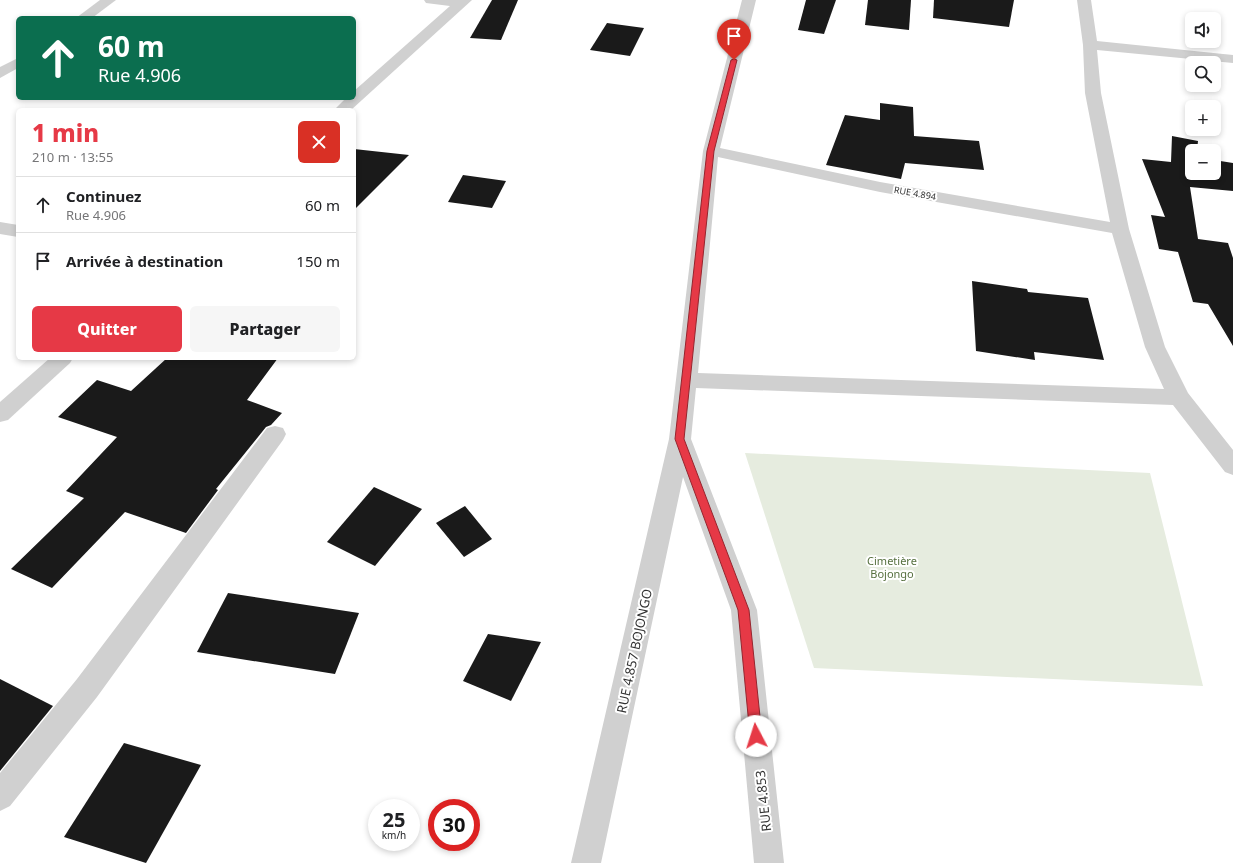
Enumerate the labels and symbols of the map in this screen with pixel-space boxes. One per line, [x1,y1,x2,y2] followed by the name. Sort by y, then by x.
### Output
[717,19,751,60] pin
[893,183,937,203] street label: RUE 4.894
[867,553,917,581] park label: Cimetière Bojongo
[612,587,656,715] street label: RUE 4.857 BOJONGO
[735,715,777,757] position arrow
[751,770,775,832] street label: RUE 4.853
[428,799,480,851] speed limit sign: 30

